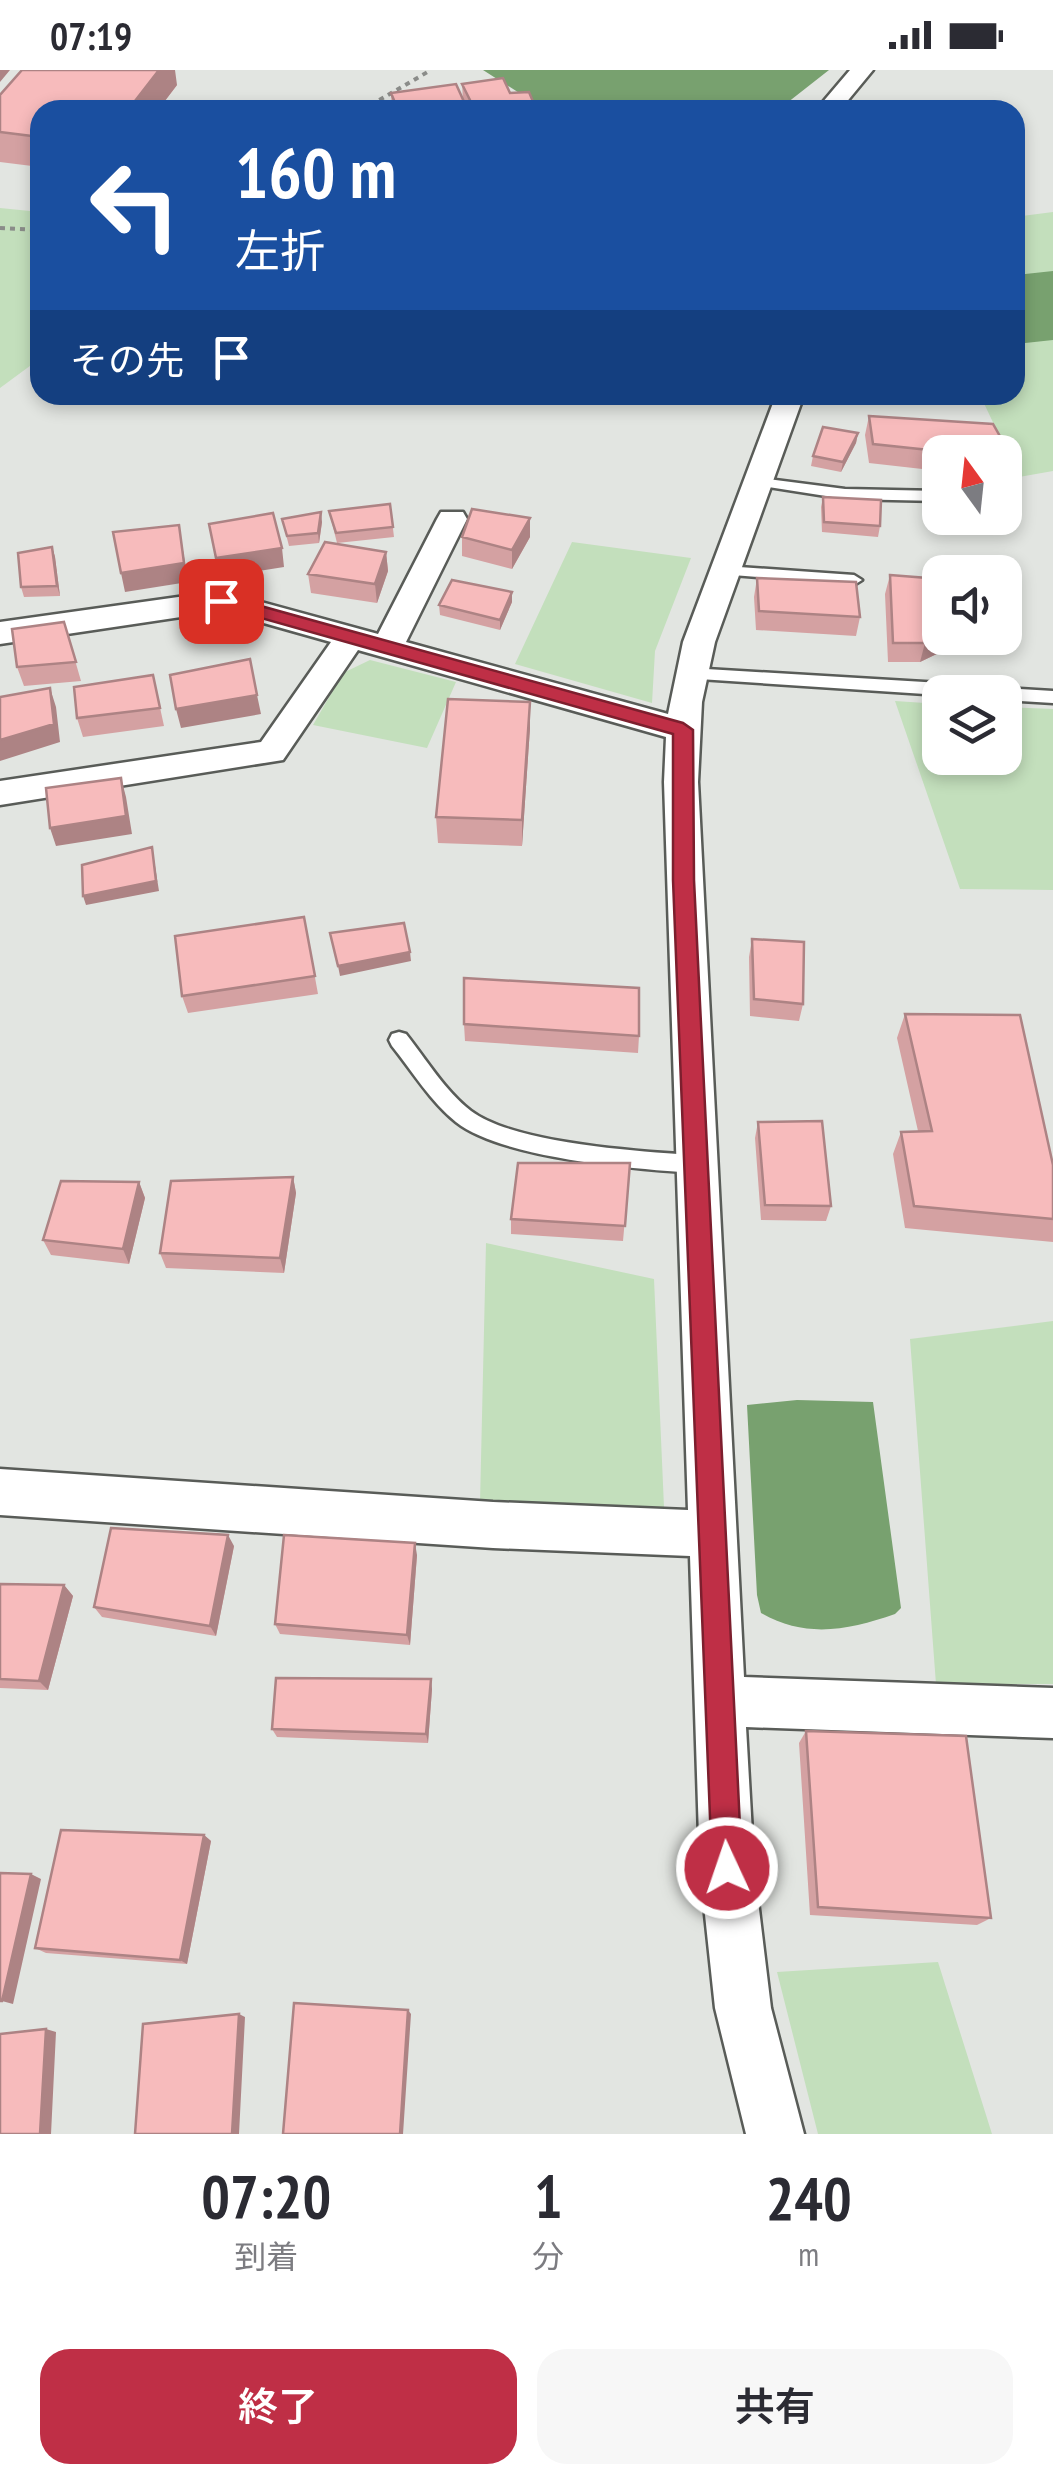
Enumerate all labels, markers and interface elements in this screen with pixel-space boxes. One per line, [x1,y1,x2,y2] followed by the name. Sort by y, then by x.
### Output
[50,11,132,60] text: 07:19
[235,127,396,217] text: 160 m
[70,140,200,270] icon: left
[235,221,325,279] text: 左折
[204,330,259,385] icon: arrive
[70,335,184,384] text: その先
[922,435,1022,535] north arrow
[922,435,1022,775] map controls
[922,555,1022,655] button: sound
[179,559,264,644] pin
[194,574,249,629] icon: arrive
[922,675,1022,775] button: layers
[675,1816,779,1920] position arrow
[201,2157,331,2235] text: 07:20
[534,2157,563,2235] text: 1
[766,2159,852,2237] text: 240
[798,2233,819,2275] text: m
[234,2235,298,2277] text: 到着
[532,2235,564,2277] text: 分
[40,2349,517,2464] button: 終了
[537,2349,1013,2464] button: 共有

